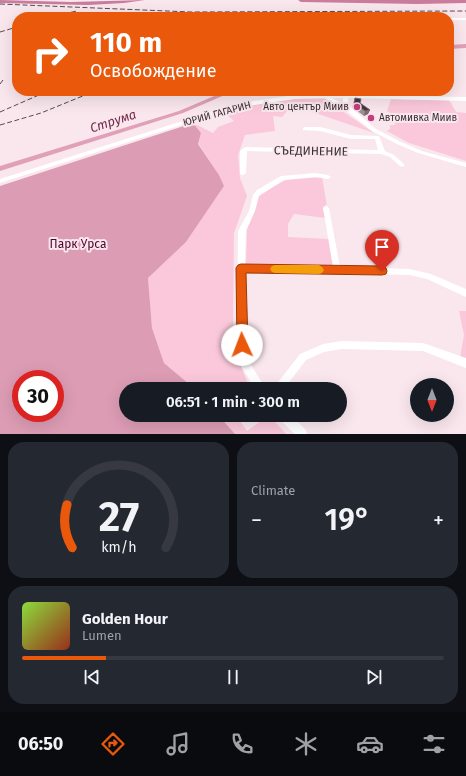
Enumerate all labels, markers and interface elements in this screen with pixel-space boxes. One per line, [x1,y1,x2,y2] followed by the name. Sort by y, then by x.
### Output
[90,26,162,59] text: 110 m
[24,28,76,80] icon: right
[90,60,216,82] text: Освобождение
[181,98,252,129] street label: ЮРИЙ ГАГАРИН
[263,101,349,113] place label: Авто център Миив
[352,102,362,112] marker: Авто център Миив
[88,106,138,136] water label: Струма
[379,112,458,124] place label: Автомивка Миив
[366,113,376,123] marker: Автомивка Миив
[274,143,348,159] street label: СЪЕДИНЕНИЕ
[365,230,399,271] pin
[371,236,393,258] icon: arrive
[50,237,106,251] park label: Парк Урса
[221,324,263,366] position arrow
[12,370,64,422] speed limit sign: 30
[410,378,454,422] north arrow
[410,378,454,422] map controls
[166,393,300,411] text: 06:51 · 1 min · 300 m
[251,483,295,498] text: Climate
[98,492,139,542] text: 27
[325,502,370,538] text: 19°
[251,507,262,534] text: −
[433,507,444,534] text: +
[101,539,136,556] text: km/h
[82,610,168,628] text: Golden Hour
[82,628,122,643] text: Lumen
[81,666,103,688] icon: previous
[222,666,244,688] icon: pause
[363,666,385,688] icon: next
[99,730,127,758] icon: directions
[164,730,192,758] icon: music
[228,730,256,758] icon: phone
[292,730,320,758] icon: climate
[356,730,384,758] icon: car
[420,730,448,758] icon: filters
[18,733,63,755] text: 06:50

